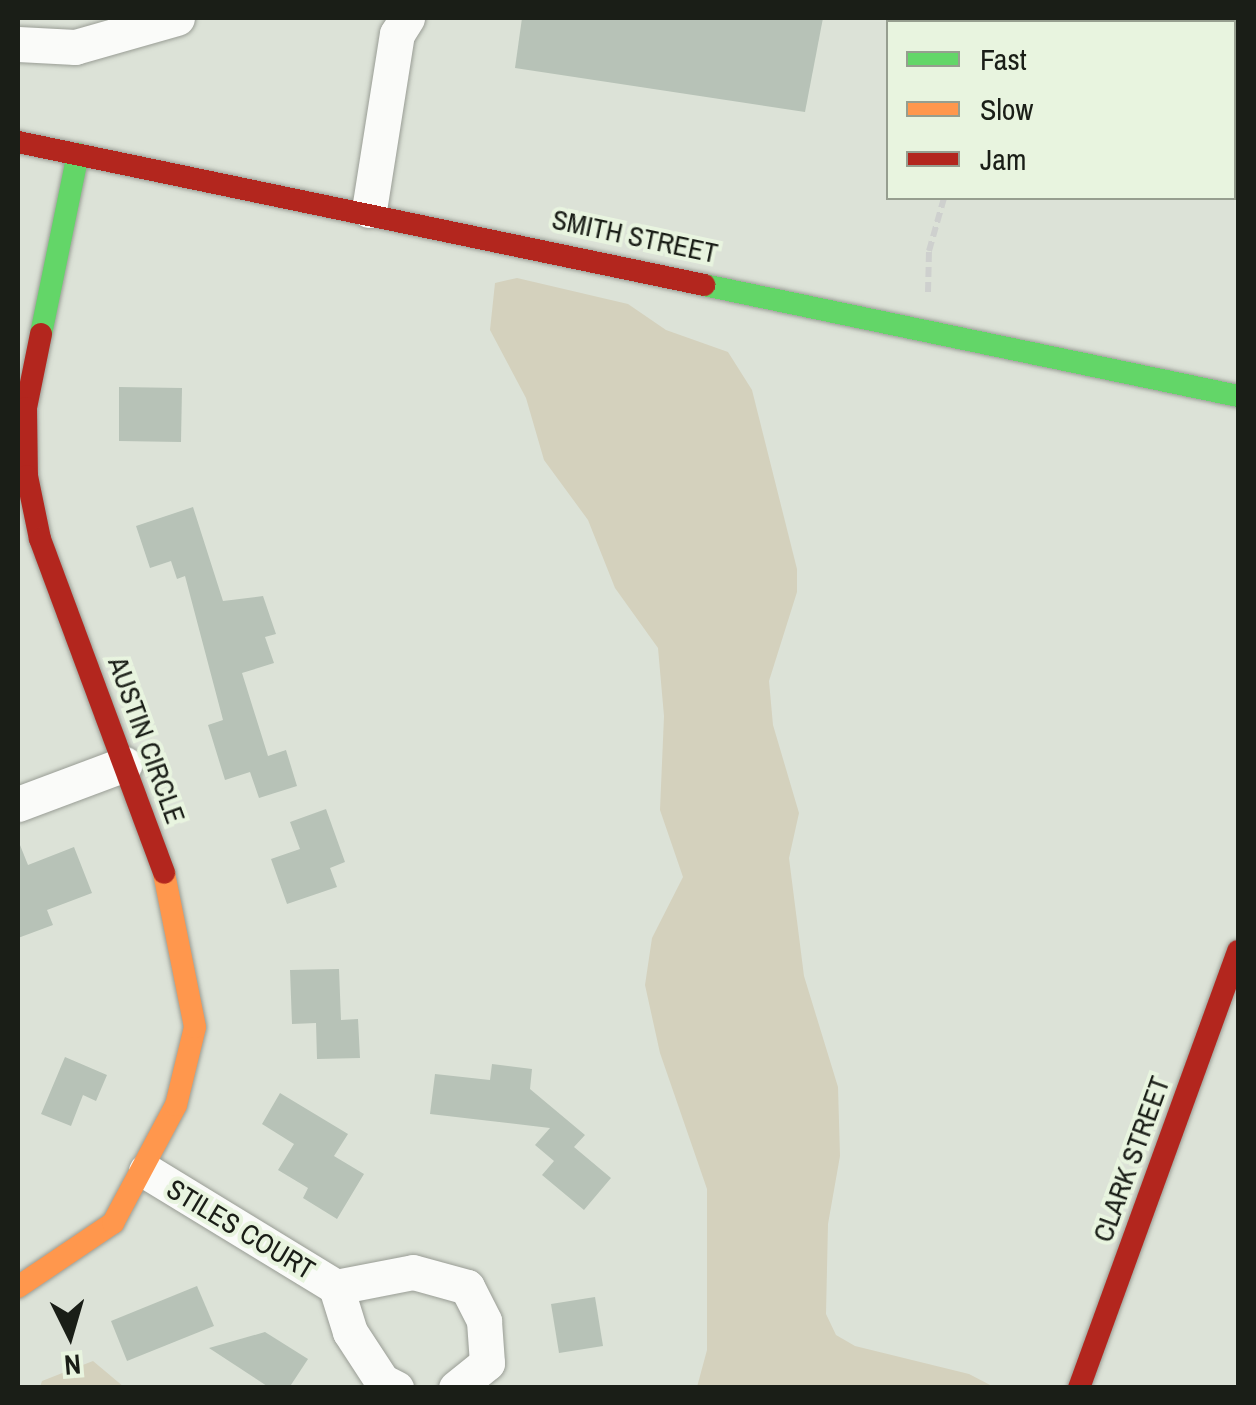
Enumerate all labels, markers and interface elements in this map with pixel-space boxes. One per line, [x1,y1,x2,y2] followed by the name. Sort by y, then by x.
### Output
[886,20,1236,200] legend
[980,39,1027,79] text: Fast
[980,89,1033,129] text: Slow
[980,139,1026,179] text: Jam
[549,202,721,270] street label: SMITH STREET
[101,652,193,828] street label: AUSTIN CIRCLE
[1086,1072,1176,1246] street label: CLARK STREET
[161,1172,321,1286] street label: STILES COURT
[20,1285,120,1385] north arrow
[63,1345,83,1385] text: N

